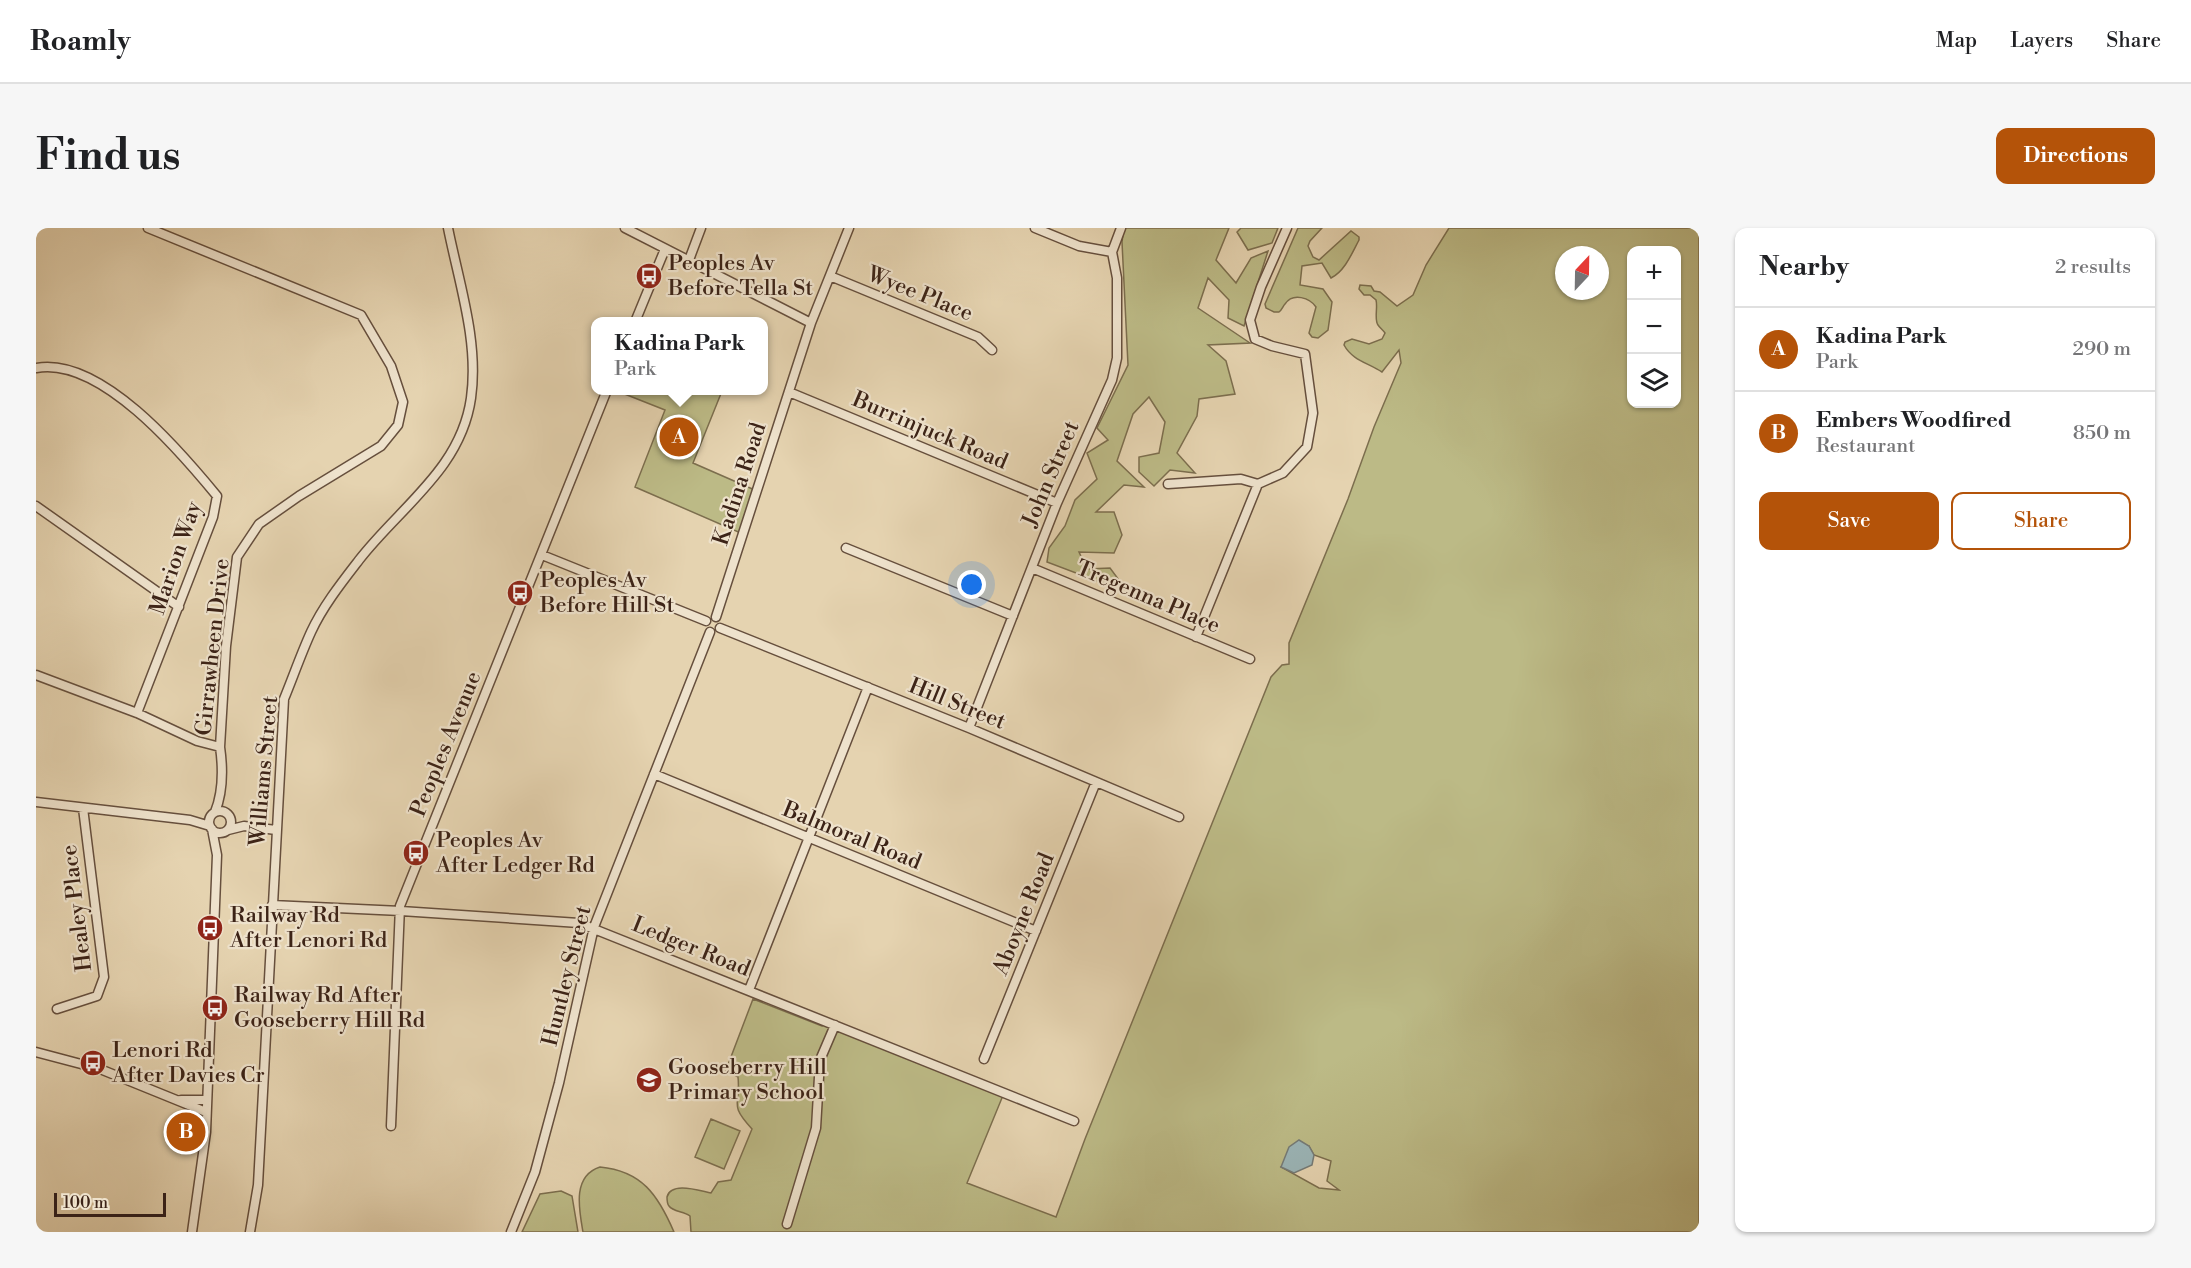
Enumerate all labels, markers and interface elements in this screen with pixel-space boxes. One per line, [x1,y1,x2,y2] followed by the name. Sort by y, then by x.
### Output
[30,24,131,59] text: Roamly
[1936,28,1977,54] text: Map
[2010,28,2073,54] text: Layers
[2106,28,2161,54] text: Share
[1996,128,2155,184] button: Directions
[36,130,180,183] text: Find us
[1555,246,1609,300] north arrow
[1627,246,1681,408] map controls
[1627,246,1681,300] button: +
[667,250,813,302] place label: Peoples Av Before Tella St
[1759,251,1849,283] text: Nearby
[2055,255,2131,280] text: 2 results
[862,260,977,327] street label: Wyee Place
[634,261,664,291] bus stop icon: Peoples Av Before Tella St
[1627,300,1681,354] button: −
[591,317,768,395] popup
[1816,323,1947,350] text: Kadina Park
[614,330,745,357] text: Kadina Park
[1771,337,1786,362] text: A
[2073,337,2131,362] text: 290 m
[1816,350,1858,375] text: Park
[1627,354,1681,408] button: layers
[614,357,656,382] text: Park
[847,386,1012,476] street label: Burrinjuck Road
[1816,407,2012,434] text: Embers Woodfired
[660,414,698,460] pin: A
[1016,417,1085,532] street label: John Street
[707,419,773,549] street label: Kadina Road
[1771,421,1786,446] text: B
[2073,421,2131,446] text: 850 m
[1816,434,1915,459] text: Restaurant
[1759,492,1939,550] button: Save
[1951,492,2131,550] button: Share
[144,498,208,618] street label: Marion Way
[1072,554,1224,640] street label: Tregenna Place
[190,557,236,737] street label: Girrawheen Drive
[539,567,675,619] place label: Peoples Av Before Hill St
[957,570,986,599] your location
[505,578,535,608] bus stop icon: Peoples Av Before Hill St
[405,667,487,821] street label: Peoples Avenue
[905,672,1010,736] street label: Hill Street
[244,694,284,848] street label: Williams Street
[778,796,926,876] street label: Balmoral Road
[435,827,595,879] place label: Peoples Av After Ledger Rd
[401,838,431,868] bus stop icon: Peoples Av After Ledger Rd
[56,843,98,973] street label: Healey Place
[987,848,1061,980] street label: Aboyne Road
[229,902,388,954] place label: Railway Rd After Lenori Rd
[537,903,598,1049] street label: Huntley Street
[628,911,755,983] street label: Ledger Road
[195,913,225,943] bus stop icon: Railway Rd After Lenori Rd
[234,982,425,1034] place label: Railway Rd After Gooseberry Hill Rd
[200,993,230,1023] bus stop icon: Railway Rd After Gooseberry Hill Rd
[111,1037,265,1089] place label: Lenori Rd After Davies Cr
[78,1048,108,1078] bus stop icon: Lenori Rd After Davies Cr
[668,1054,827,1106] place label: Gooseberry Hill Primary School
[634,1065,664,1095] school or university icon: Gooseberry Hill Primary School
[166,1110,206,1154] pin: B
[54,1190,166,1218] scale bar
[63,1193,108,1213] text: 100 m

